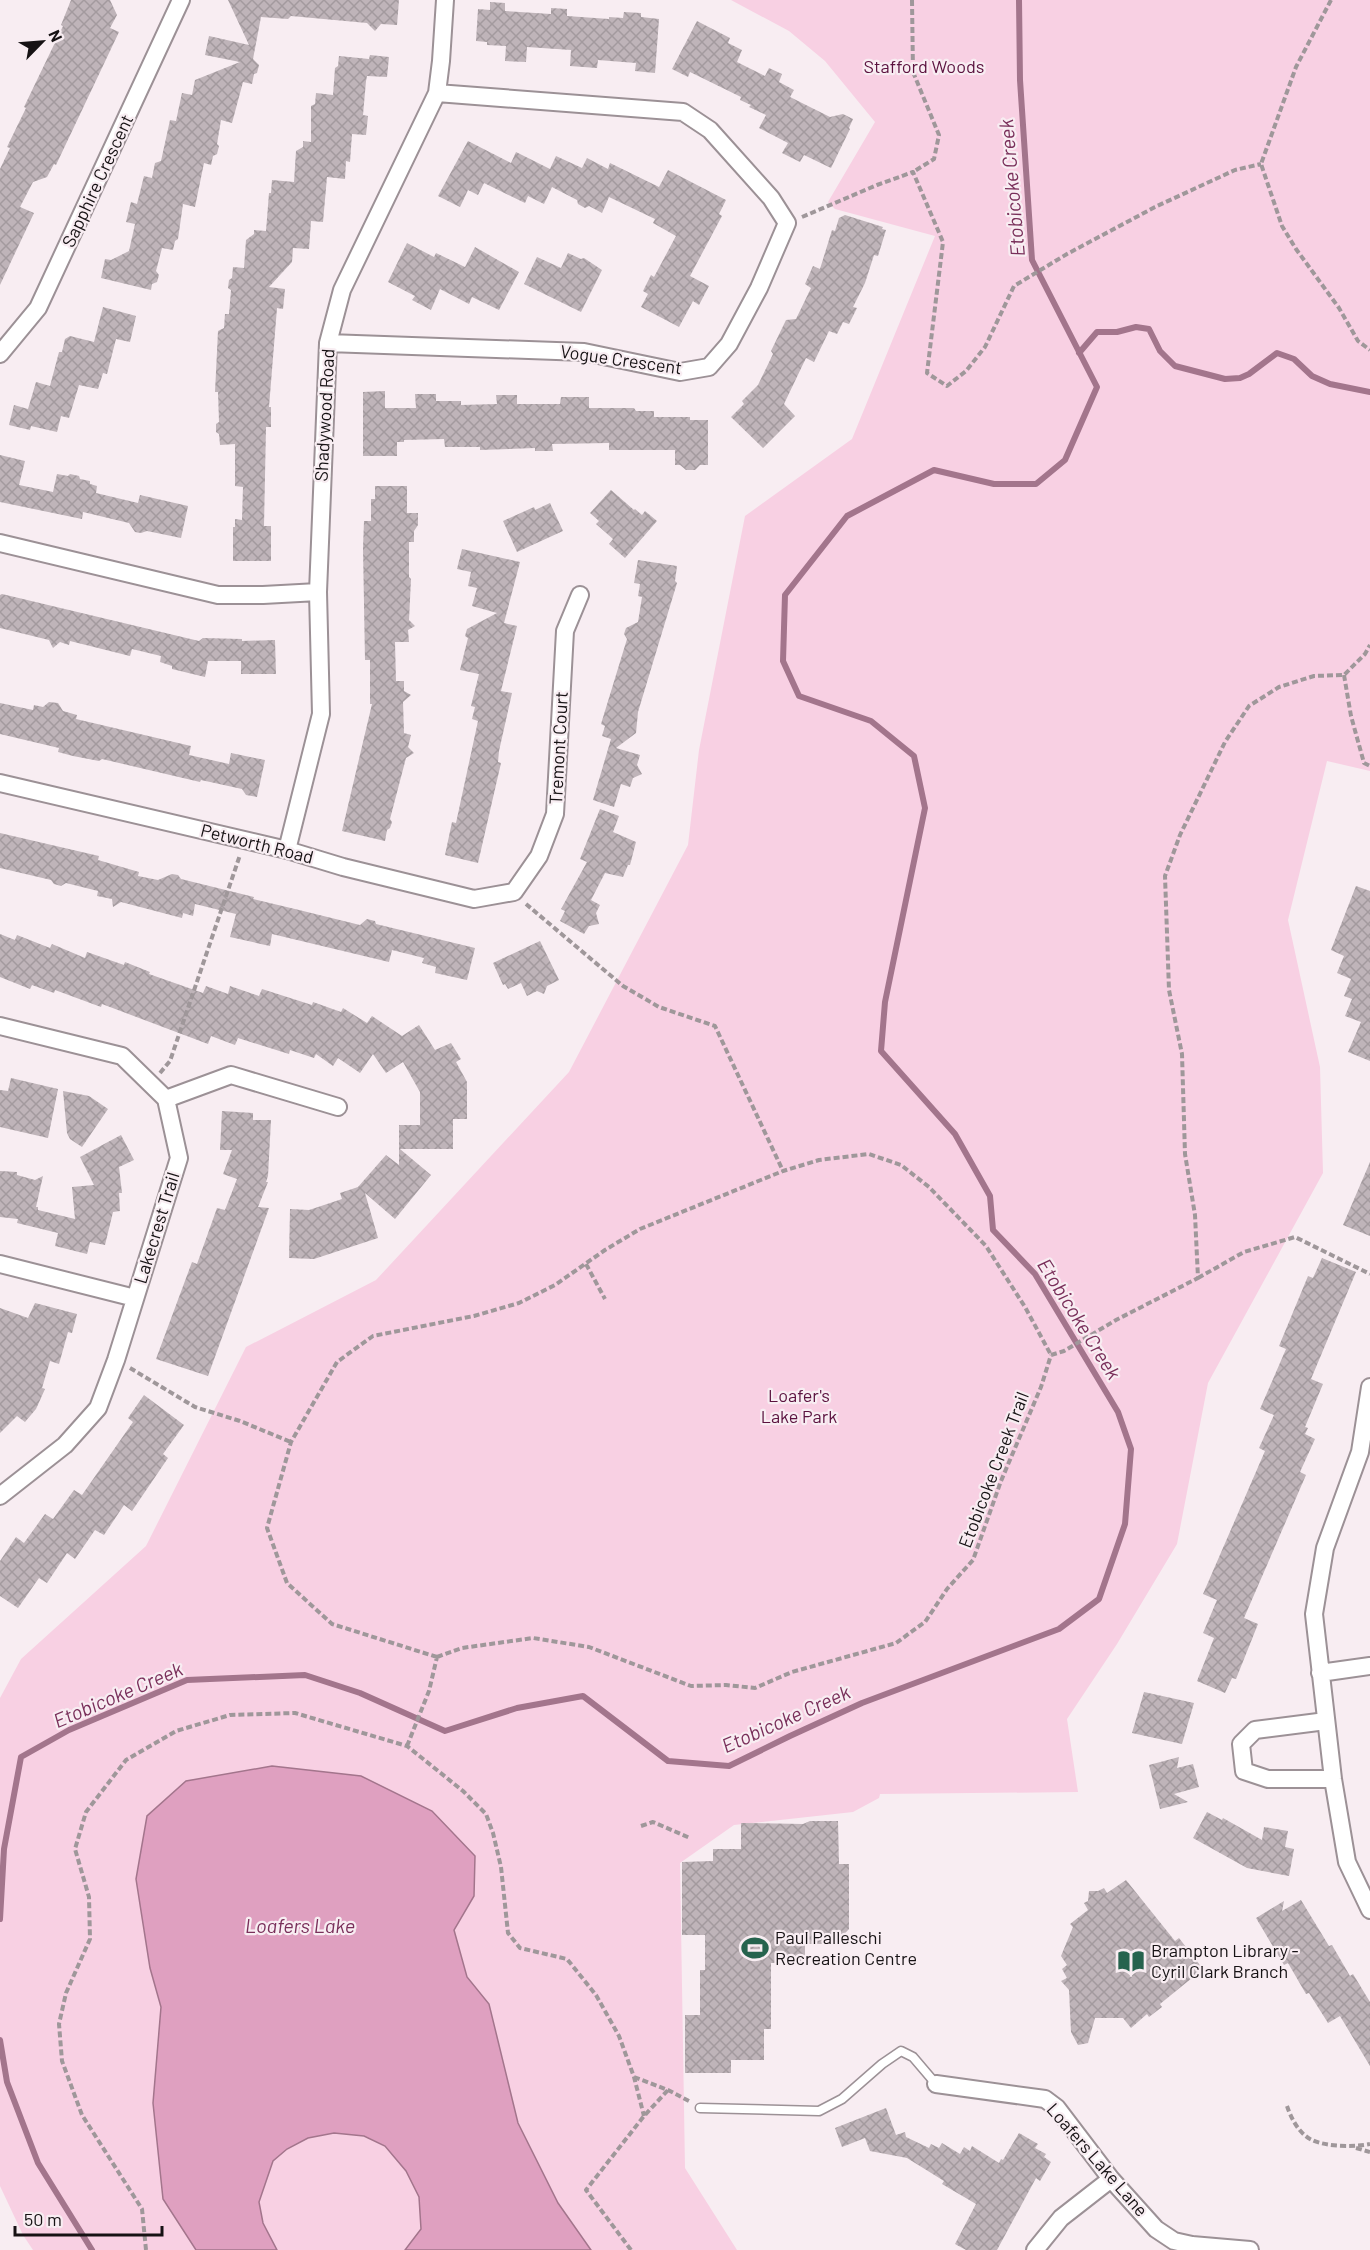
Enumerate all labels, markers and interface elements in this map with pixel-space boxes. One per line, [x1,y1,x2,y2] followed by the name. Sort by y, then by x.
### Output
[12,12,72,72] north arrow
[45,27,67,44] text: N
[864,55,984,77] park label: Stafford Woods
[57,111,138,251] street label: Sapphire Crescent
[993,118,1029,258] water label: Etobicoke Creek
[559,340,683,378] street label: Vogue Crescent
[310,348,338,482] street label: Shadywood Road
[544,691,572,805] street label: Tremont Court
[199,818,316,868] street label: Petworth Road
[129,1169,183,1286] street label: Lakecrest Trail
[1033,1254,1127,1384] water label: Etobicoke Creek
[761,1384,837,1427] park label: Loafer's Lake Park
[953,1389,1033,1551] street label: Etobicoke Creek Trail
[49,1656,186,1732] water label: Etobicoke Creek
[718,1679,854,1757] water label: Etobicoke Creek
[245,1913,355,1937] water label: Loafers Lake
[775,1926,917,1969] place label: Paul Palleschi Recreation Centre
[740,1933,770,1963] sports icon: Paul Palleschi Recreation Centre
[1151,1939,1299,1982] place label: Brampton Library - Cyril Clark Branch
[1116,1946,1146,1976] library icon: Brampton Library - Cyril Clark Branch
[1043,2098,1153,2221] street label: Loafers Lake Lane
[15,2199,162,2237] scale bar
[24,2208,62,2230] text: 50 m

